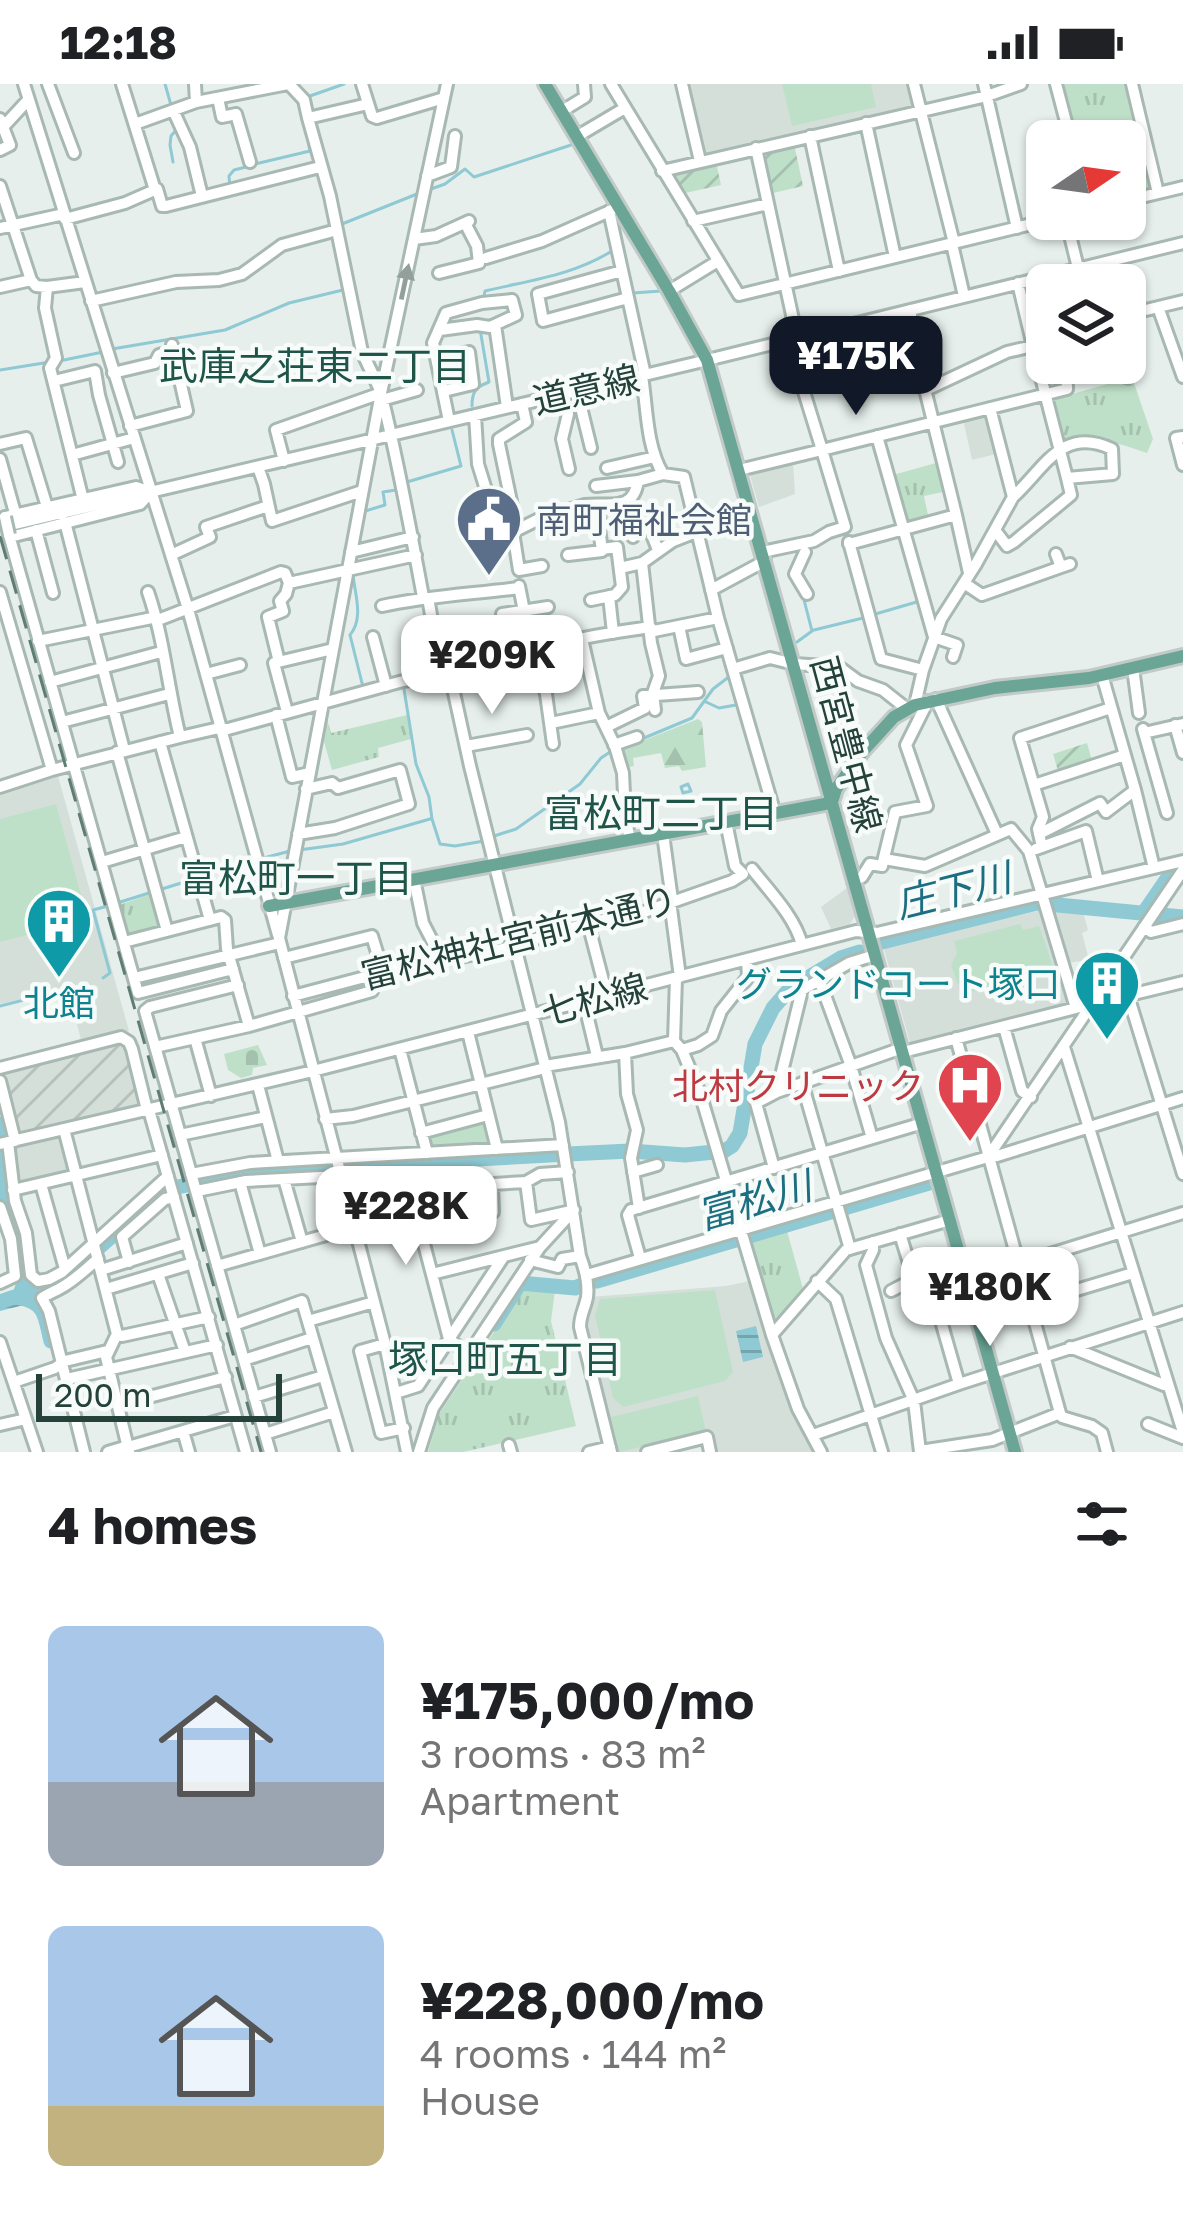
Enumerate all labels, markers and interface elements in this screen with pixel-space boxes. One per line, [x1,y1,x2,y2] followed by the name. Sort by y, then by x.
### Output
[60,15,177,69] text: 12:18
[1026,120,1146,240] north arrow
[1026,120,1146,384] map controls
[396,263,415,301] one-way arrow
[1026,264,1146,384] button: layers
[772,316,940,418] pin: ¥175K
[796,331,916,378] text: ¥175K
[159,342,471,389] district label: 武庫之荘東二丁目
[529,356,643,422] street label: 道意線
[454,484,524,578] public building icon: 南町福祉会館
[536,498,752,541] place label: 南町福祉会館
[408,615,576,717] pin: ¥209K
[428,630,556,677] text: ¥209K
[803,651,891,837] street label: 西宮豊中線
[544,789,778,836] district label: 富松町二丁目
[891,852,1019,927] water label: 庄下川
[179,854,413,901] district label: 富松町一丁目
[357,877,681,997] street label: 富松神社宮前本通り
[24,886,94,980] building icon: 北館
[1072,948,1142,1042] building icon: グランドコート塚口
[736,962,1060,1005] place label: グランドコート塚口
[536,964,652,1034] street label: 七松線
[23,981,95,1024] place label: 北館
[935,1050,1005,1144] hospital icon: 北村クリニック
[672,1064,924,1107] place label: 北村クリニック
[691,1160,821,1239] water label: 富松川
[322,1166,490,1268] pin: ¥228K
[343,1181,469,1228] text: ¥228K
[906,1247,1074,1349] pin: ¥180K
[928,1262,1052,1309] text: ¥180K
[388,1335,622,1382] district label: 塚口町五丁目
[36,1368,282,1421] scale bar
[54,1375,152,1414] text: 200 m
[1069,1491,1135,1557] icon: filters
[48,1494,257,1555] text: 4 homes
[420,1669,754,1730] text: ¥175,000/mo
[144,1674,288,1818] icon: home
[420,1730,705,1777] text: 3 rooms · 83 m²
[420,1777,620,1824] text: Apartment
[420,1969,764,2030] text: ¥228,000/mo
[144,1974,288,2118] icon: home
[420,2030,726,2077] text: 4 rooms · 144 m²
[420,2077,540,2124] text: House

